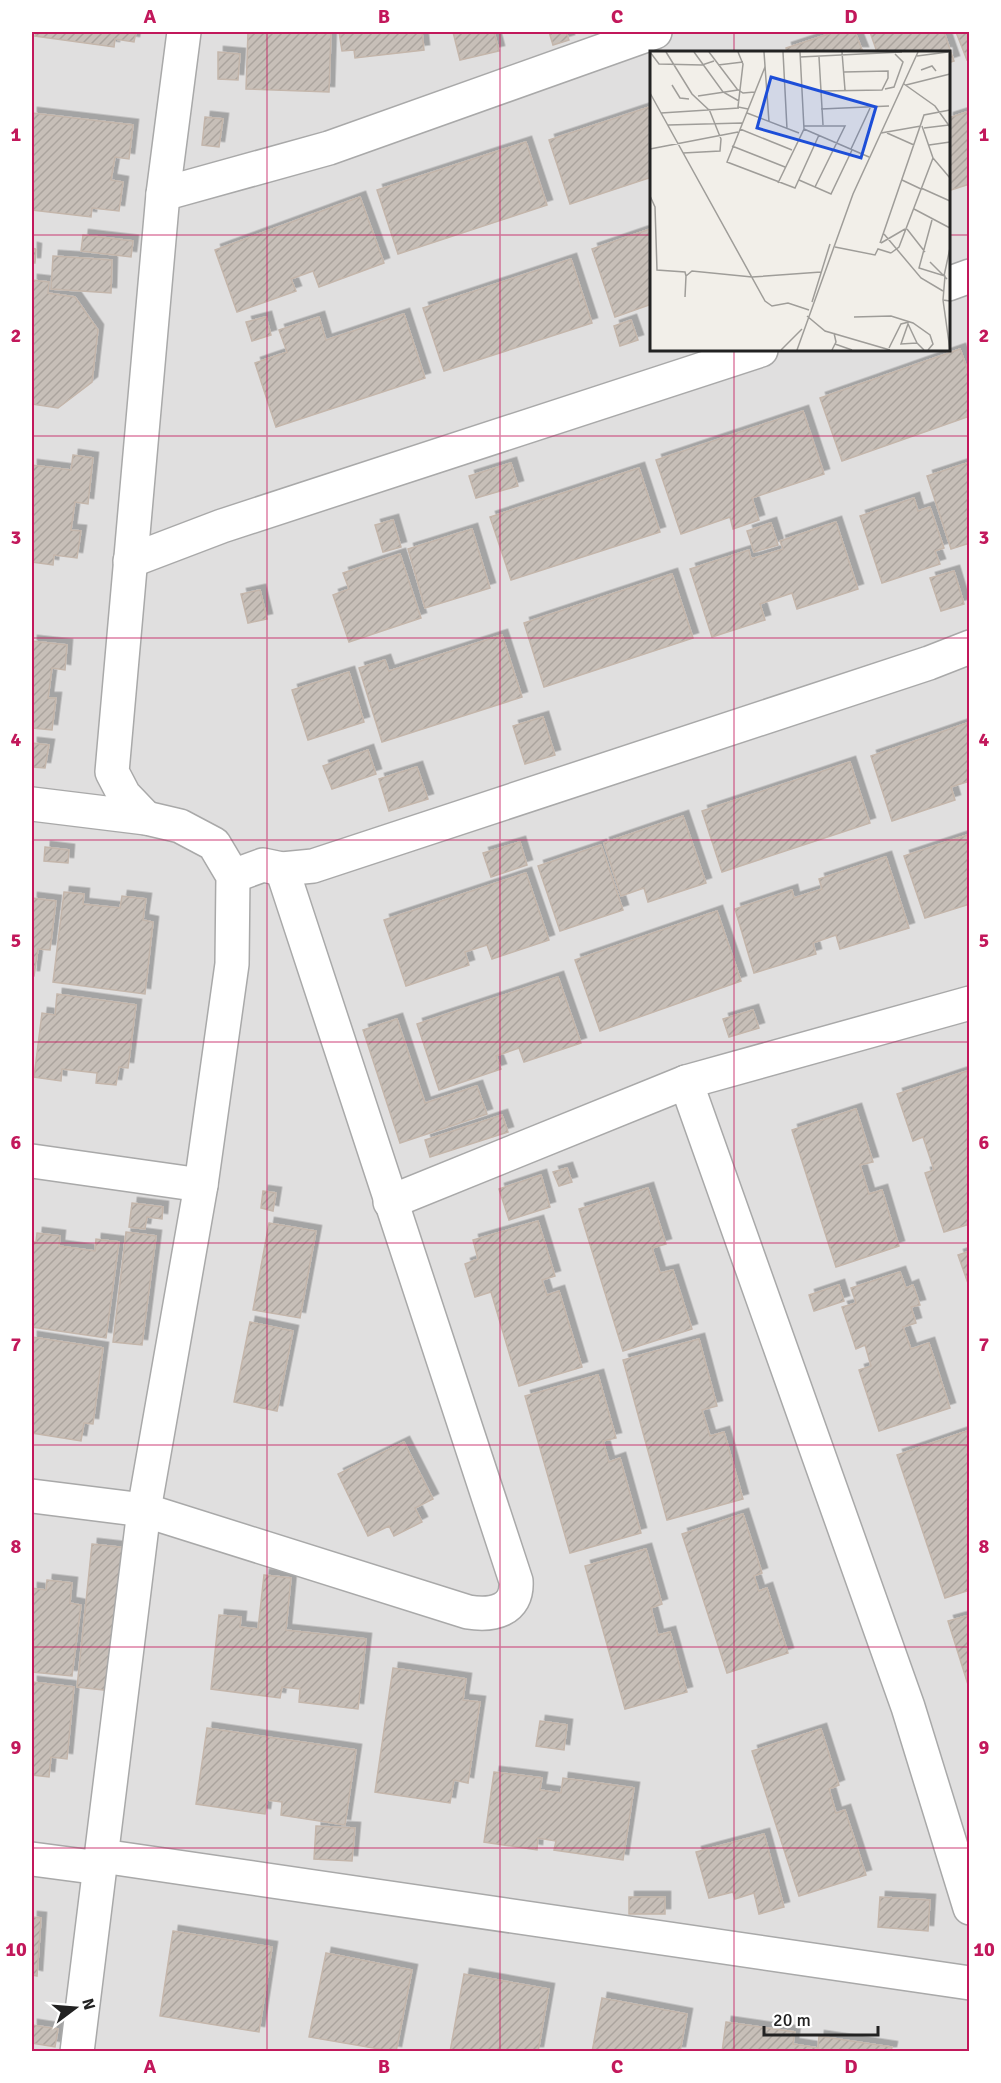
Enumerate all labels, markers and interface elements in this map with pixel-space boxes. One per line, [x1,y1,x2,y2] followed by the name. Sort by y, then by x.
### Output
[144,4,157,29] text: A
[378,4,390,29] text: B
[611,4,623,29] text: C
[844,4,858,29] text: D
[650,51,950,351] inset map
[11,122,22,147] text: 1
[979,122,990,147] text: 1
[11,323,21,348] text: 2
[979,323,989,348] text: 2
[11,525,21,550] text: 3
[979,525,989,550] text: 3
[11,727,22,752] text: 4
[979,727,990,752] text: 4
[11,928,21,953] text: 5
[979,928,989,953] text: 5
[11,1130,22,1155] text: 6
[979,1130,990,1155] text: 6
[11,1332,22,1357] text: 7
[979,1332,990,1357] text: 7
[11,1534,22,1559] text: 8
[979,1534,990,1559] text: 8
[11,1735,22,1760] text: 9
[979,1735,990,1760] text: 9
[5,1937,27,1962] text: 10
[973,1937,995,1962] text: 10
[45,1978,105,2038] north arrow
[77,1996,100,2012] text: N
[764,1999,878,2037] scale bar
[773,2009,811,2031] text: 20 m
[144,2054,157,2079] text: A
[378,2054,390,2079] text: B
[611,2054,623,2079] text: C
[844,2054,858,2079] text: D

